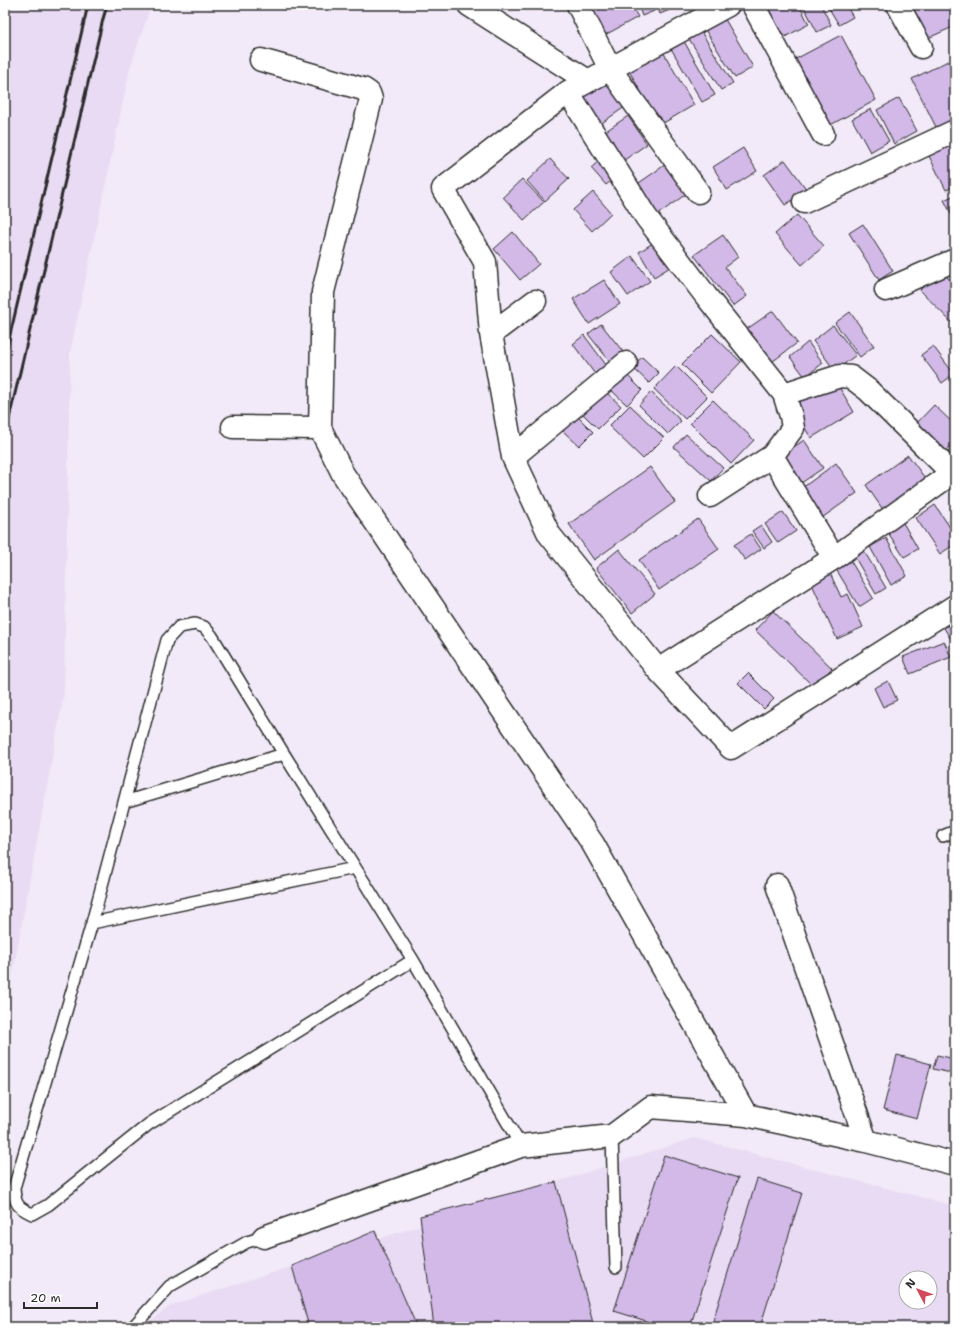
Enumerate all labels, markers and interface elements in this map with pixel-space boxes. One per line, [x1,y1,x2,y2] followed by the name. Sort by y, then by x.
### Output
[898,1270,938,1310] north arrow
[902,1275,920,1292] text: N
[24,1284,97,1310] scale bar
[30,1290,61,1306] text: 20 m

